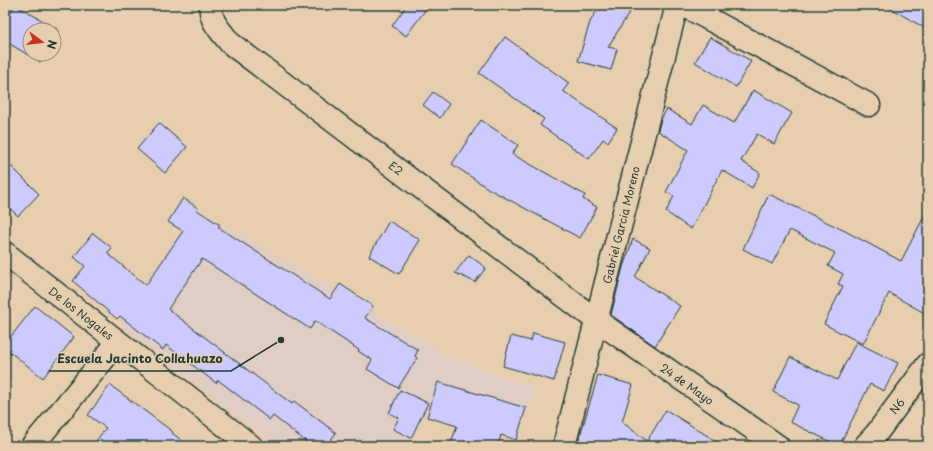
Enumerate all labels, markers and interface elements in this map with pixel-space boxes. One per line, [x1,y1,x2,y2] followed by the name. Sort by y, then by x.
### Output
[22,22,62,62] north arrow
[43,38,61,51] text: N
[385,157,407,179] street label: E2
[598,164,644,286] street label: Gabriel Garcia Moreno
[45,282,117,344] street label: De los Nogales
[49,347,231,371] callout: Escuela Jacinto Collahuazo
[57,349,223,367] text: Escuela Jacinto Collahuazo
[657,359,717,409] street label: 24 de Mayo
[885,394,909,418] street label: N6

